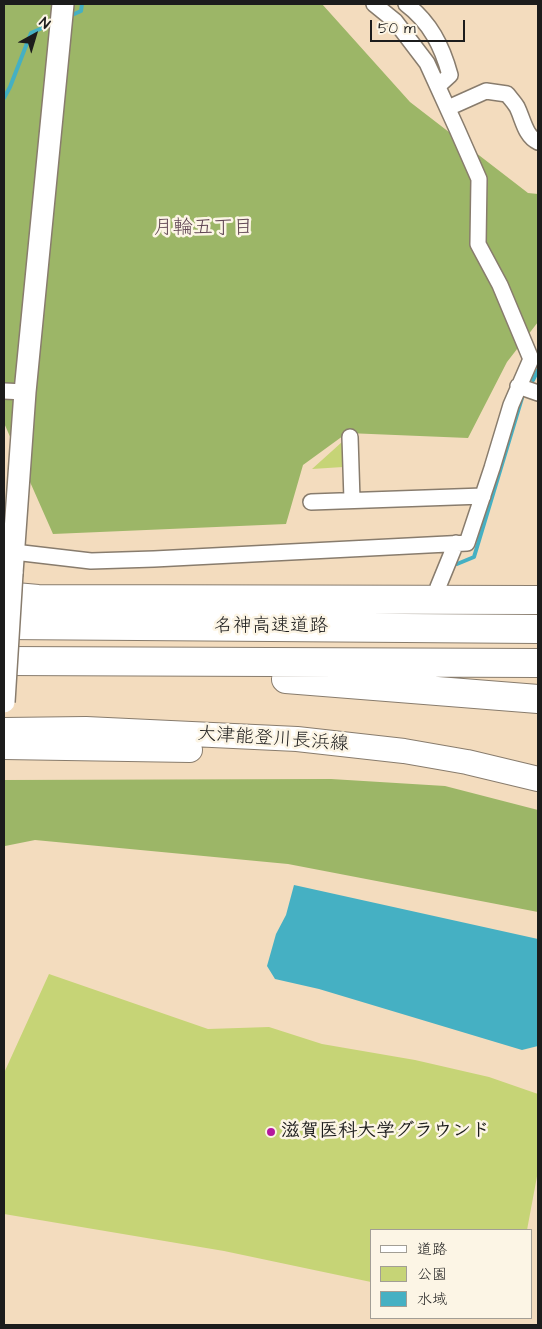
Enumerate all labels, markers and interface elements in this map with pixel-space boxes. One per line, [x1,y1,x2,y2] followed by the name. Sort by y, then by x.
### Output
[10,10,60,60] north arrow
[372,10,467,42] scale bar
[35,13,54,34] text: N
[378,18,416,39] text: 50 m
[153,217,253,241] district label: 月輪五丁目
[214,616,328,638] street label: 名神高速道路
[196,723,350,757] street label: 大津能登川長浜線
[281,1121,490,1143] place label: 滋賀医科大学グラウンド
[265,1126,277,1138] marker: 滋賀医科大学グラウンド
[370,1229,532,1319] legend
[417,1239,447,1260] text: 道路
[417,1264,447,1285] text: 公園
[417,1289,447,1310] text: 水域

